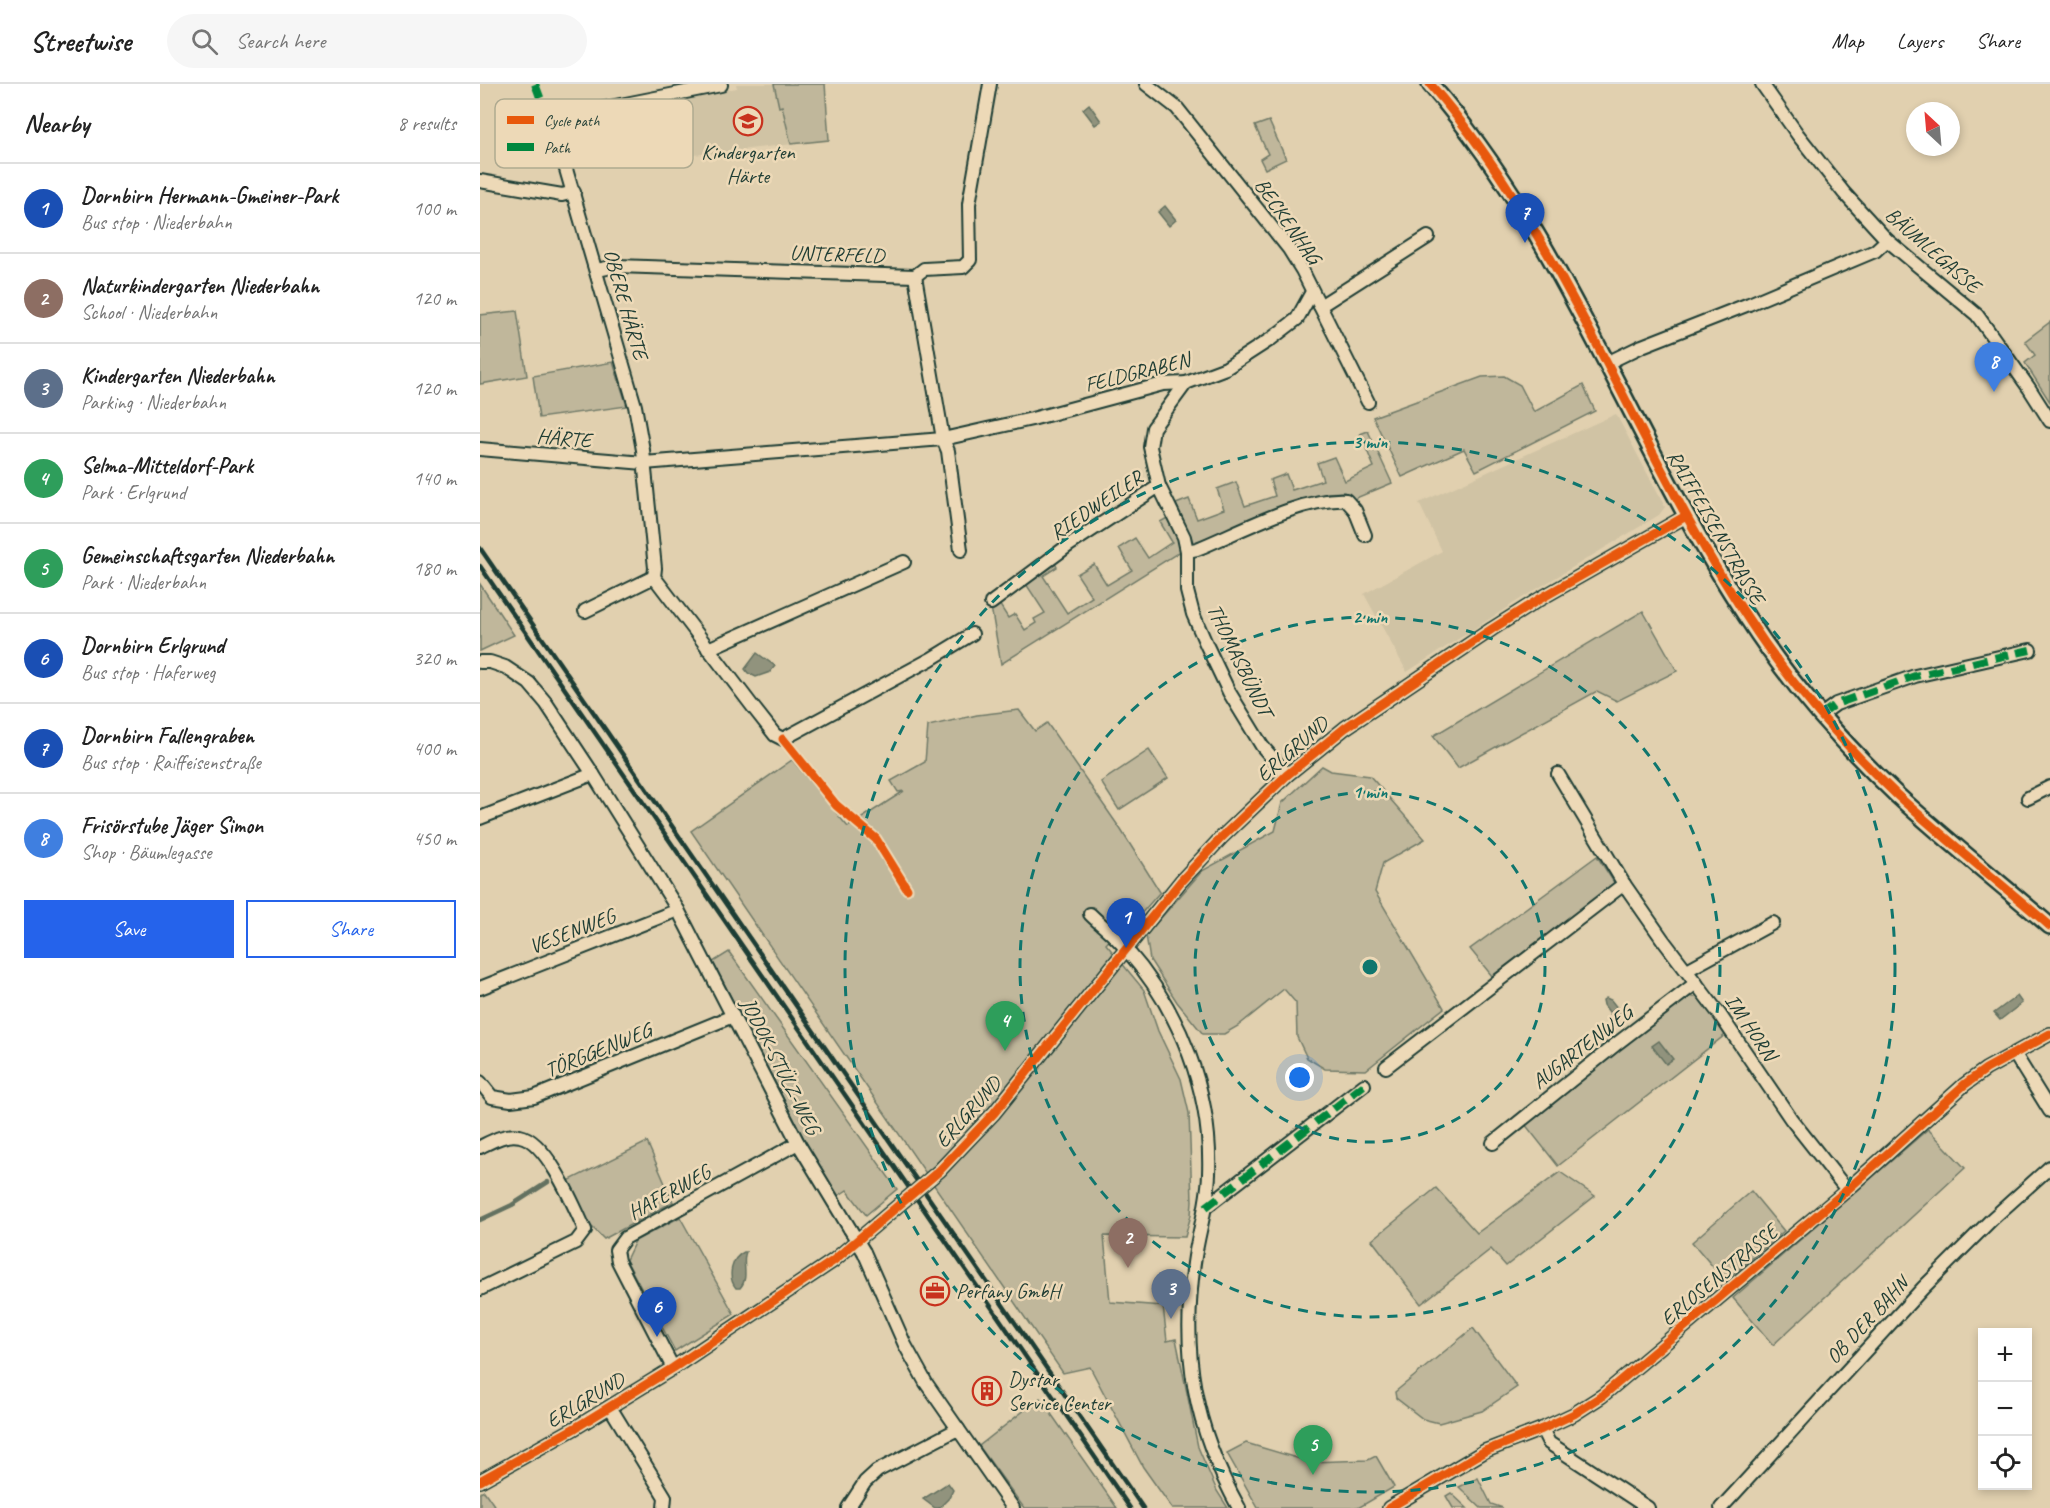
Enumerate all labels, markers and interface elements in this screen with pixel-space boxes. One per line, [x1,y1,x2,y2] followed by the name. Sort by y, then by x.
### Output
[167,14,587,68] search box
[30,24,131,59] text: Streetwise
[188,25,221,58] icon: search
[236,27,325,55] text: Search here
[1831,28,1864,54] text: Map
[1897,28,1943,54] text: Layers
[1976,28,2020,54] text: Share
[495,99,693,168] legend
[1906,102,1960,156] north arrow
[732,105,764,137] school or university icon: Kindergarten Härte
[24,107,89,140] text: Nearby
[397,111,456,136] text: 8 results
[544,111,600,131] text: Cycle path
[544,138,571,158] text: Path
[701,139,795,189] place label: Kindergarten Härte
[1249,173,1329,272] street label: BECKENHAG
[81,182,338,210] text: Dornbirn Hermann-Gmeiner-Park
[1506,194,1544,243] pin: 7
[39,196,48,221] text: 1
[413,196,456,221] text: 100 m
[1880,201,1988,300] street label: BÄUMLEGASSE
[81,210,232,235] text: Bus stop · Niederbahn
[789,239,887,269] street label: UNTERFELD
[598,246,655,365] street label: OBERE HÄRTE
[81,272,319,300] text: Naturkindergarten Niederbahn
[39,286,48,311] text: 2
[413,286,456,311] text: 120 m
[81,300,217,325] text: School · Niederbahn
[1974,342,2014,392] pin: 8
[1082,346,1195,398] street label: FELDGRABEN
[81,362,275,390] text: Kindergarten Niederbahn
[39,376,48,401] text: 3
[413,376,456,401] text: 120 m
[81,390,226,415] text: Parking · Niederbahn
[536,423,595,454] street label: HÄRTE
[1353,431,1388,453] text: 3 min
[1661,445,1772,611] street label: RAIFFEISENSTRASSE
[81,452,253,480] text: Selma-Mitteldorf-Park
[1045,463,1149,545] street label: RIEDWEILER
[39,466,48,491] text: 4
[413,466,456,491] text: 140 m
[81,480,186,505] text: Park · Erlgrund
[81,542,334,570] text: Gemeinschaftsgarten Niederbahn
[39,556,48,581] text: 5
[413,556,456,581] text: 180 m
[81,570,206,595] text: Park · Niederbahn
[1202,599,1281,725] street label: THOMASBÜNDT
[1353,606,1388,628] text: 2 min
[81,632,224,660] text: Dornbirn Erlgrund
[39,646,48,671] text: 6
[413,646,456,671] text: 320 m
[81,660,215,685] text: Bus stop · Haferweg
[1251,709,1335,787] street label: ERLGRUND
[81,722,254,750] text: Dornbirn Fallengraben
[39,736,48,761] text: 7
[413,736,456,761] text: 400 m
[81,750,261,775] text: Bus stop · Raiffeisenstraße
[1353,781,1388,803] text: 1 min
[81,812,263,840] text: Frisörstube Jäger Simon
[39,826,48,851] text: 8
[413,826,456,851] text: 450 m
[81,840,212,865] text: Shop · Bäumlegasse
[1106,898,1146,948] pin: 1
[24,900,234,958] button: Save
[246,900,456,958] button: Share
[525,902,621,959] street label: VESENWEG
[1360,957,1380,977] centre of rings
[1719,989,1785,1068] street label: IM HORN
[735,992,828,1141] street label: JODOK-STÜLZ-WEG
[1526,997,1640,1094] street label: AUGARTENWEG
[986,1002,1024,1051] pin: 4
[541,1016,658,1083] street label: TÖRGGENWEG
[1285,1063,1314,1092] your location
[929,1070,1008,1153] street label: ERLGRUND
[623,1157,717,1225] street label: HAFERWEG
[1655,1217,1785,1331] street label: ERLOSENSTRASSE
[1108,1218,1148,1268] pin: 2
[1820,1269,1916,1369] street label: OB DER BAHN
[1152,1270,1190,1319] pin: 3
[919,1275,951,1307] office icon: Perfany GmbH
[956,1278,1063,1304] place label: Perfany GmbH
[638,1288,676,1337] pin: 6
[1978,1328,2032,1490] map controls
[1978,1328,2032,1382] button: +
[541,1366,630,1433] street label: ERLGRUND
[1008,1366,1112,1416] place label: Dystar Service Center
[971,1375,1003,1407] building icon: Dystar Service Center
[1978,1382,2032,1436] button: −
[1294,1426,1332,1475] pin: 5
[1978,1436,2032,1490] button: locate

